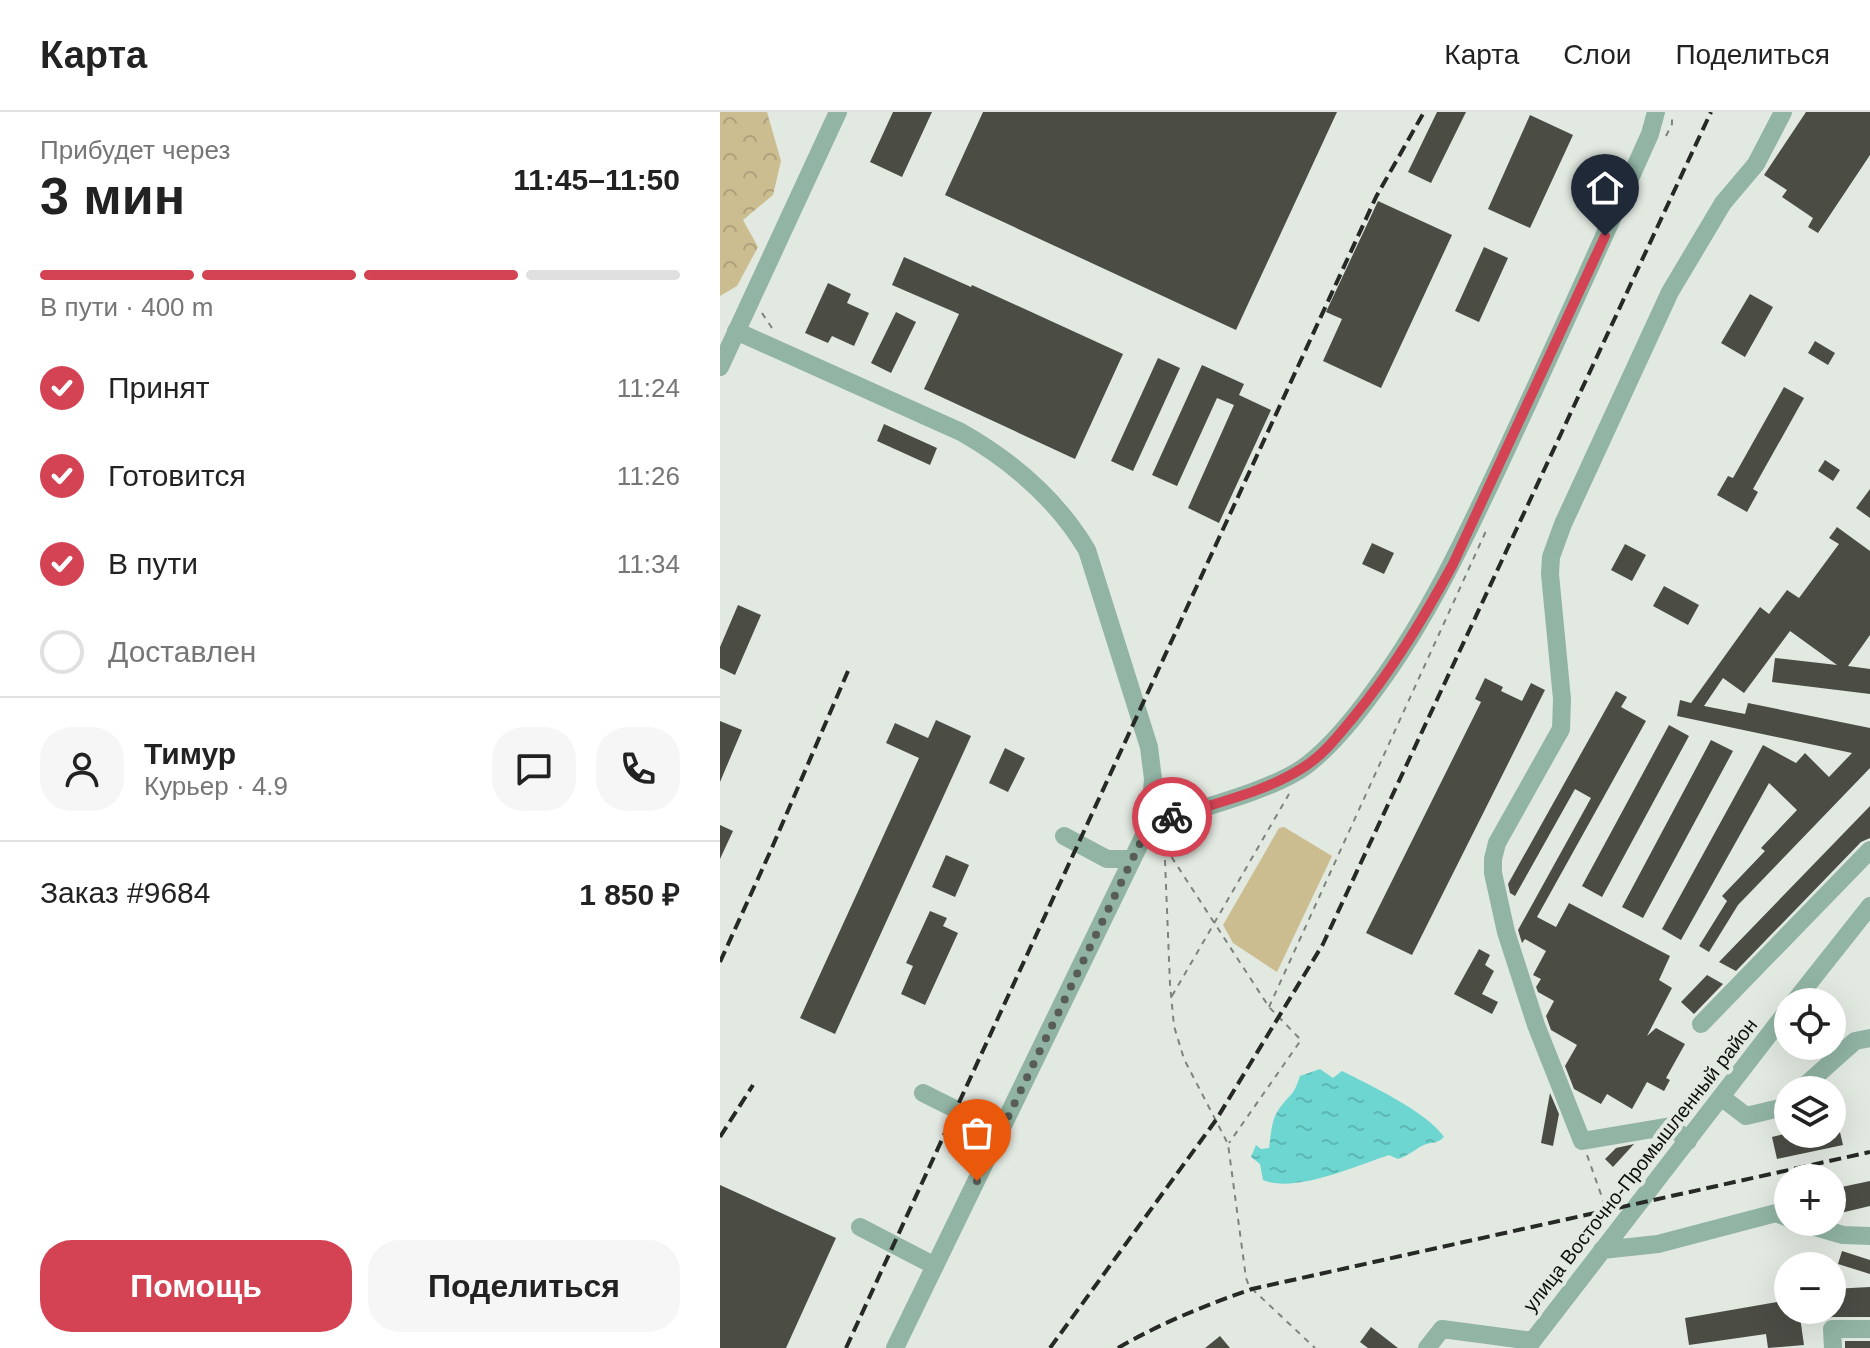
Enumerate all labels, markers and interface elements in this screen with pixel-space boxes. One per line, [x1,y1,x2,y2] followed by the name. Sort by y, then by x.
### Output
[40,34,147,76] text: Карта
[1444,39,1519,70] text: Карта
[1563,39,1631,70] text: Слои
[1675,39,1830,70] text: Поделиться
[40,135,230,165] text: Прибудет через
[1571,154,1639,236] pin
[513,163,680,196] text: 11:45–11:50
[1583,166,1627,210] icon: home
[40,167,185,225] text: 3 мин
[40,292,213,322] text: В пути · 400 m
[40,366,84,410] icon: check
[108,371,210,404] text: Принят
[617,373,680,403] text: 11:24
[40,454,84,498] icon: check
[108,459,246,492] text: Готовится
[617,461,680,491] text: 11:26
[40,542,84,586] icon: check
[108,547,198,580] text: В пути
[617,549,680,579] text: 11:34
[108,635,256,668] text: Доставлен
[40,727,124,811] button: person
[492,727,576,811] button: chat
[596,727,680,811] button: phone
[144,737,236,770] text: Тимур
[144,771,288,801] text: Курьер · 4.9
[1132,777,1212,857] courier
[1150,795,1194,839] icon: bike
[40,876,210,909] text: Заказ #9684
[579,878,680,911] text: 1 850 ₽
[1774,988,1846,1324] map controls
[1774,988,1846,1060] button: locate
[1519,1014,1761,1316] street label: улица Восточно-Промышленный район
[1774,1076,1846,1148] button: layers
[943,1099,1011,1181] pin
[955,1111,999,1155] icon: bag
[1774,1164,1846,1236] button: +
[40,1240,352,1332] button: Помощь
[368,1240,680,1332] button: Поделиться
[1774,1252,1846,1324] button: −

